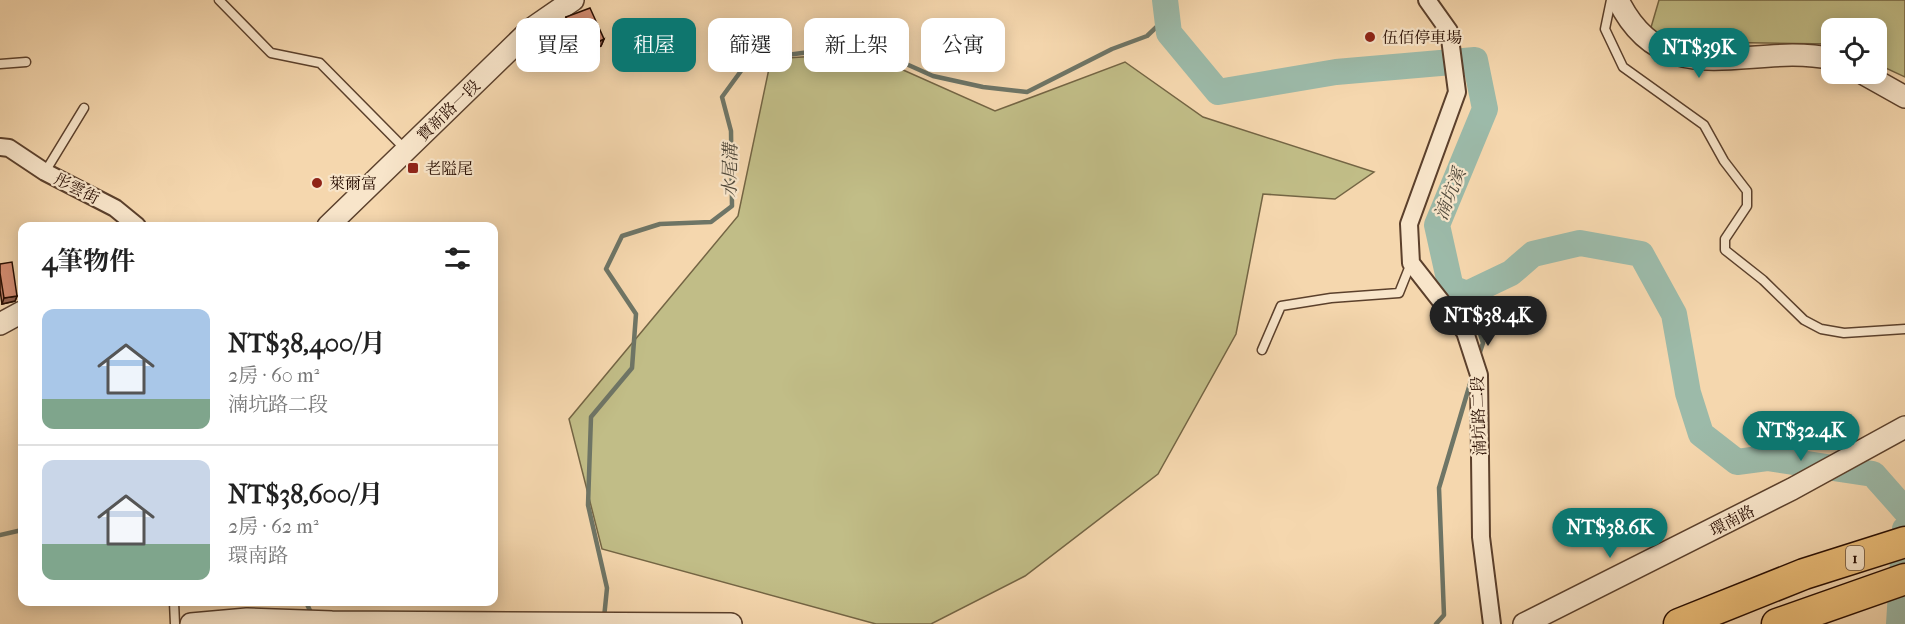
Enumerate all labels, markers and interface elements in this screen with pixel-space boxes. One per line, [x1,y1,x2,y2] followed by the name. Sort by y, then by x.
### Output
[516,18,600,72] chip: 買屋
[612,18,696,72] chip: 租屋
[708,18,792,72] chip: 篩選
[804,18,909,72] chip: 新上架
[921,18,1005,72] chip: 公寓
[1821,18,1887,84] map controls
[1821,18,1887,84] button: locate
[1382,28,1462,47] place label: 伍佰停車場
[1650,28,1748,79] pin: NT$39K
[1363,30,1377,44] marker: 伍佰停車場
[1663,36,1735,59] text: NT$39K
[413,76,484,145] street label: 寶新路一段
[720,141,742,198] water label: 水尾溝
[425,159,473,178] place label: 老隘尾
[406,161,420,175] marker: 老隘尾
[1431,163,1471,223] water label: 湳坑溪
[51,169,102,208] street label: 彤雲街
[329,174,377,193] place label: 萊爾富
[310,176,324,190] marker: 萊爾富
[441,242,474,275] icon: filters
[42,246,135,277] text: 4筆物件
[1426,296,1550,347] pin: NT$38.4K
[1444,304,1532,327] text: NT$38.4K
[228,328,386,359] text: NT$38,400/月
[90,333,162,405] icon: home
[228,364,319,387] text: 2房 · 60 m²
[1468,376,1489,456] street label: 湳坑路二段
[228,393,328,416] text: 湳坑路二段
[1739,411,1863,462] pin: NT$32.4K
[1757,419,1845,442] text: NT$32.4K
[228,479,384,510] text: NT$38,600/月
[90,484,162,556] icon: home
[1707,501,1758,540] street label: 環南路
[1548,508,1672,559] pin: NT$38.6K
[228,515,319,538] text: 2房 · 62 m²
[1566,516,1654,539] text: NT$38.6K
[228,544,288,567] text: 環南路
[1846,546,1864,570] road number: 1

